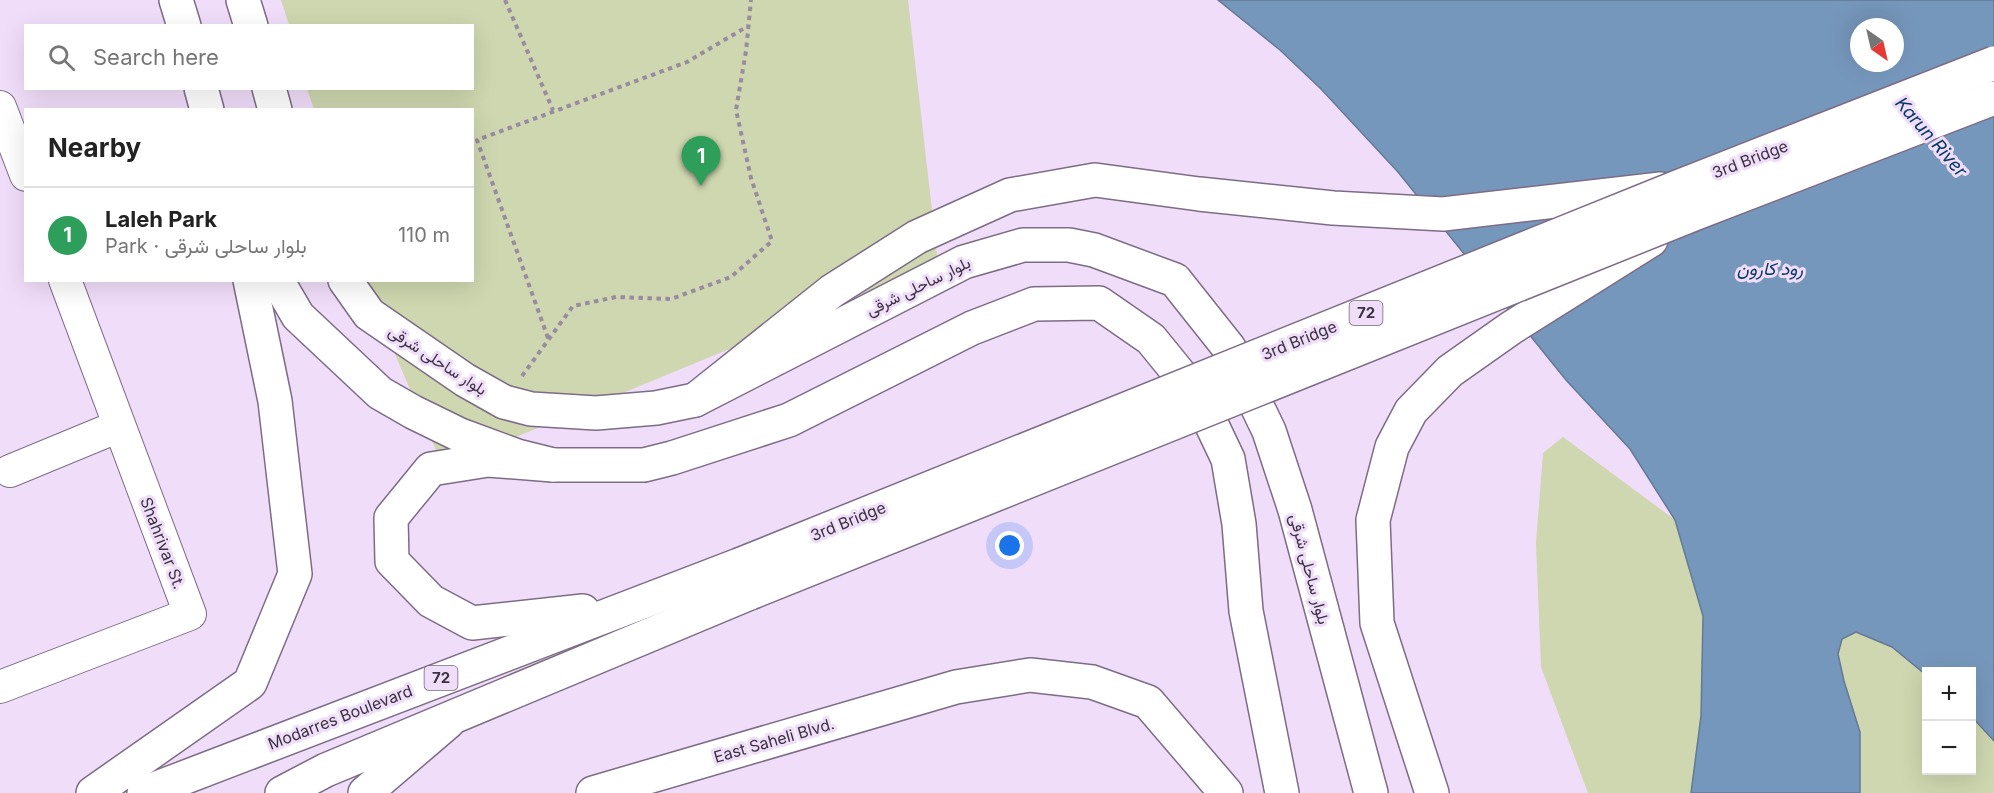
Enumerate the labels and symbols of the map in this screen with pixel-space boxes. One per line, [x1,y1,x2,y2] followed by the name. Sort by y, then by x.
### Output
[1850,18,1904,72] north arrow
[1891,93,1972,182] water label: Karun River
[1709,135,1791,183] street label: 3rd Bridge
[682,136,720,186] pin: 1
[863,252,974,321] street label: بلوار ساحلی شرقی
[1737,258,1803,280] water label: رود کارون
[1350,301,1382,325] road number: 72
[1258,316,1340,364] street label: 3rd Bridge
[384,321,491,400] street label: بلوار ساحلی شرقی
[136,494,190,592] street label: Shahrivar St.
[807,497,889,545] street label: 3rd Bridge
[1285,512,1334,627] street label: بلوار ساحلی شرقی
[995,531,1024,560] your location
[424,666,458,690] road number: 72
[265,680,415,754] street label: Modarres Boulevard
[711,713,837,767] street label: East Saheli Blvd.

